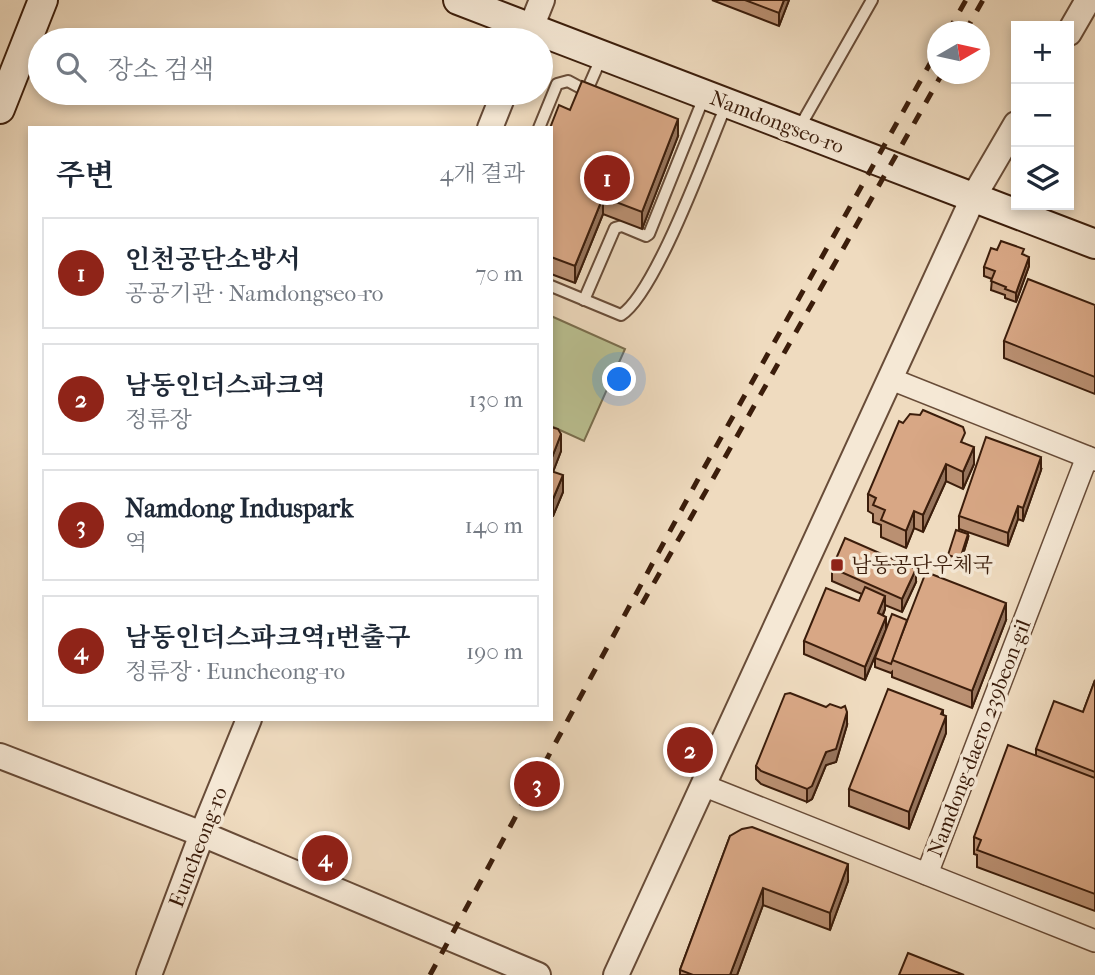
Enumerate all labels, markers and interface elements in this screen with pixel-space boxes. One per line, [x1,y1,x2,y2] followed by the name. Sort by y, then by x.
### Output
[927,21,990,84] north arrow
[1011,21,1074,210] map controls
[1011,21,1074,84] button: +
[28,28,553,105] search box
[52,48,90,86] icon: search
[108,54,214,85] text: 장소 검색
[1011,84,1074,147] button: −
[707,85,847,159] street label: Namdongseo-ro
[1011,147,1074,210] button: layers
[584,152,630,204] pin: 1
[56,158,114,193] text: 주변
[440,160,525,187] text: 4개 결과
[125,244,301,275] text: 인천공단소방서
[77,260,85,287] text: 1
[475,260,523,287] text: 70 m
[125,280,384,307] text: 공공기관 · Namdongseo-ro
[602,362,636,396] your location
[125,370,326,401] text: 남동인더스파크역
[75,386,87,413] text: 2
[469,386,523,413] text: 130 m
[125,406,192,433] text: 정류장
[125,493,353,524] text: Namdong Induspark
[76,512,86,539] text: 3
[464,512,523,539] text: 140 m
[125,529,147,556] text: 역
[851,553,993,577] place label: 남동공단우체국
[829,557,845,573] marker: 남동공단우체국
[923,616,1035,860] street label: Namdong-daero 239beon-gil
[125,622,411,653] text: 남동인더스파크역1번출구
[74,638,88,665] text: 4
[466,638,523,665] text: 190 m
[125,658,345,685] text: 정류장 · Euncheong-ro
[667,724,713,776] pin: 2
[514,758,560,810] pin: 3
[164,783,232,911] street label: Euncheong-ro
[302,832,348,884] pin: 4

